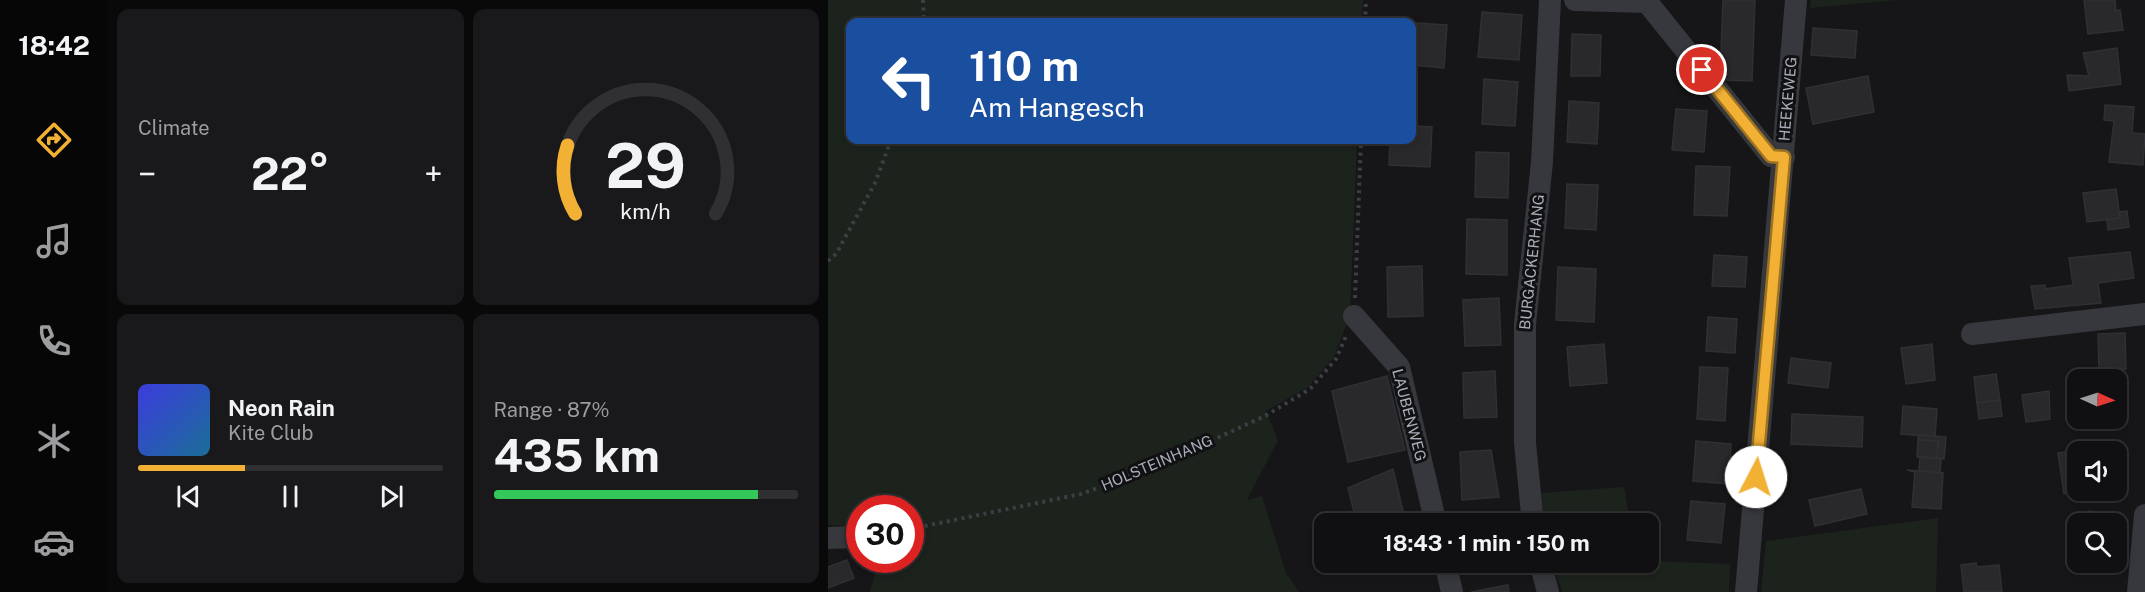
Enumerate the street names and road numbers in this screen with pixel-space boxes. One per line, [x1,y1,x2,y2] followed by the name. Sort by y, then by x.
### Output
[1775,56,1800,142] street label: HEEKEWEG
[1516,193,1547,331] street label: BURGACKERHANG
[1389,367,1430,463] street label: LAUBENWEG
[1098,431,1215,494] street label: HOLSTEINHANG

